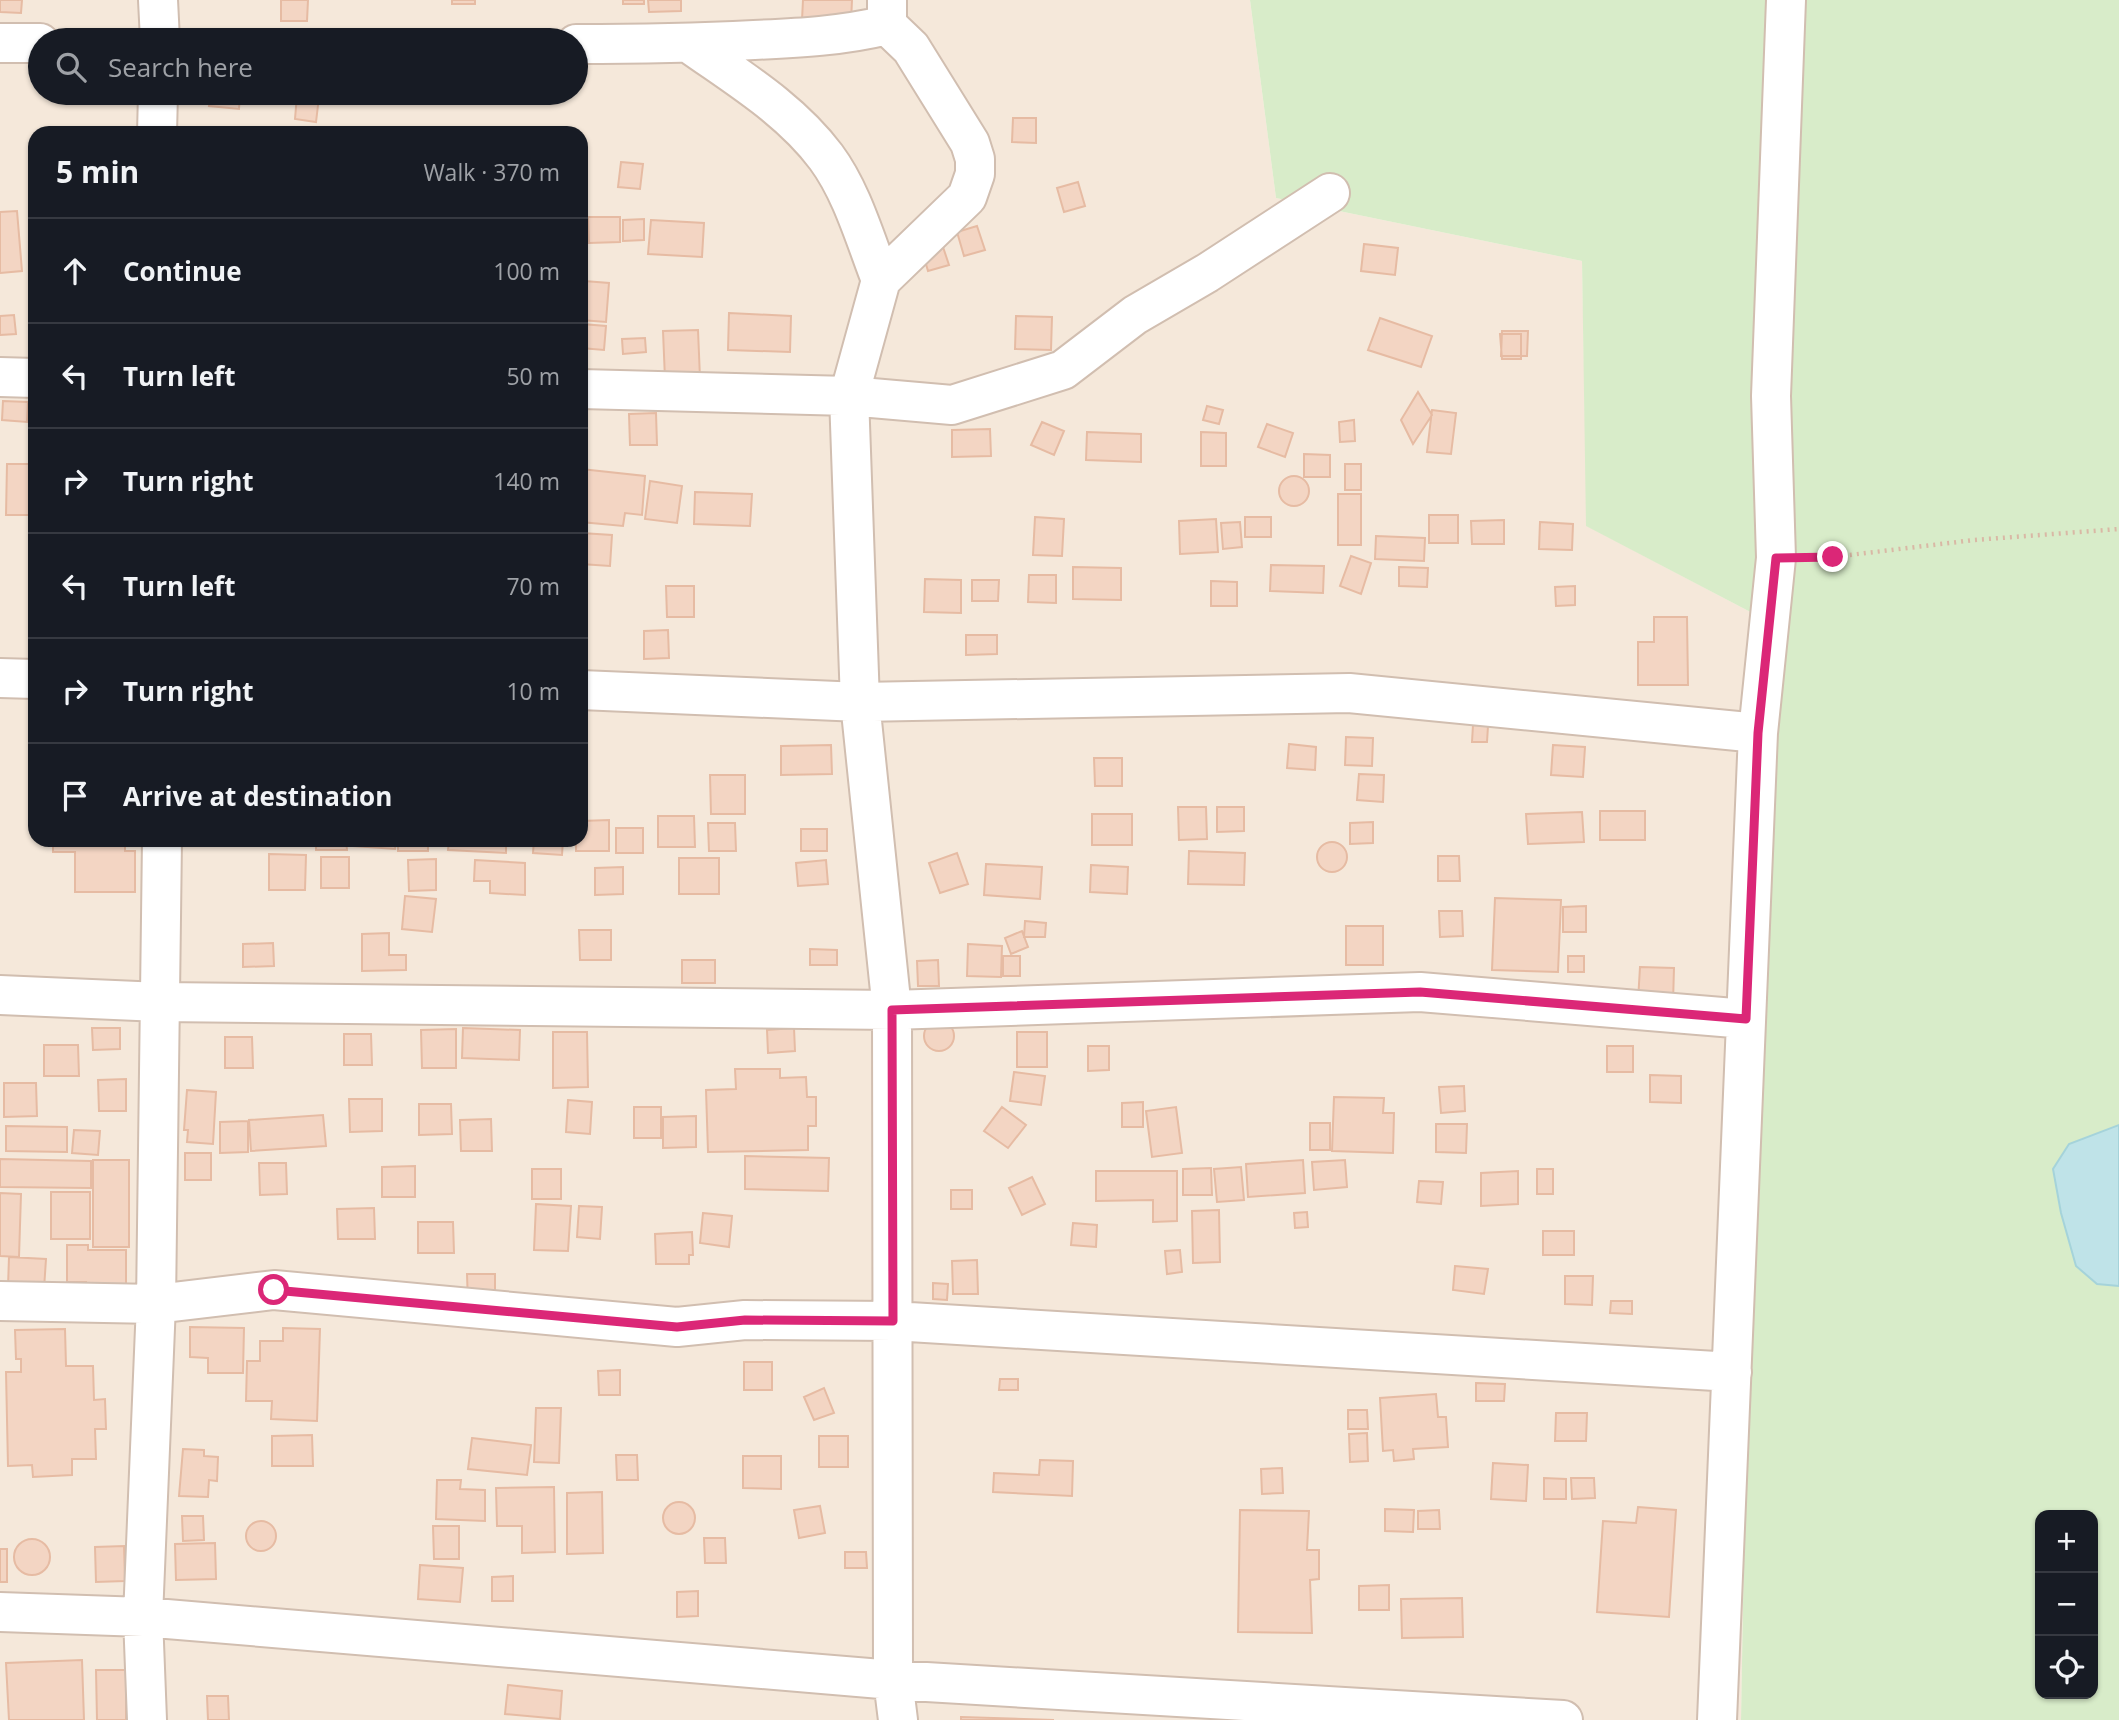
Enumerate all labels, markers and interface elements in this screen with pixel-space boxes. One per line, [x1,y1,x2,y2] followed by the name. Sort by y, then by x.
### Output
[28,28,588,105] search box
[52,48,90,86] icon: search
[108,49,253,85] text: Search here
[56,151,139,192] text: 5 min
[423,156,560,188] text: Walk · 370 m
[56,252,94,290] icon: ahead
[123,253,242,289] text: Continue
[493,255,560,287] text: 100 m
[56,357,94,395] icon: left
[123,358,235,394] text: Turn left
[506,360,560,392] text: 50 m
[56,462,94,500] icon: right
[123,463,254,499] text: Turn right
[493,465,560,497] text: 140 m
[1817,541,1848,572] route end
[56,567,94,605] icon: left
[123,568,235,604] text: Turn left
[506,570,560,602] text: 70 m
[56,672,94,710] icon: right
[123,673,254,709] text: Turn right
[506,675,560,707] text: 10 m
[56,777,94,815] icon: arrive
[123,778,392,814] text: Arrive at destination
[258,1274,289,1305] route start
[2035,1510,2098,1699] map controls
[2035,1510,2098,1573] button: +
[2035,1573,2098,1636] button: −
[2035,1636,2098,1699] button: locate

